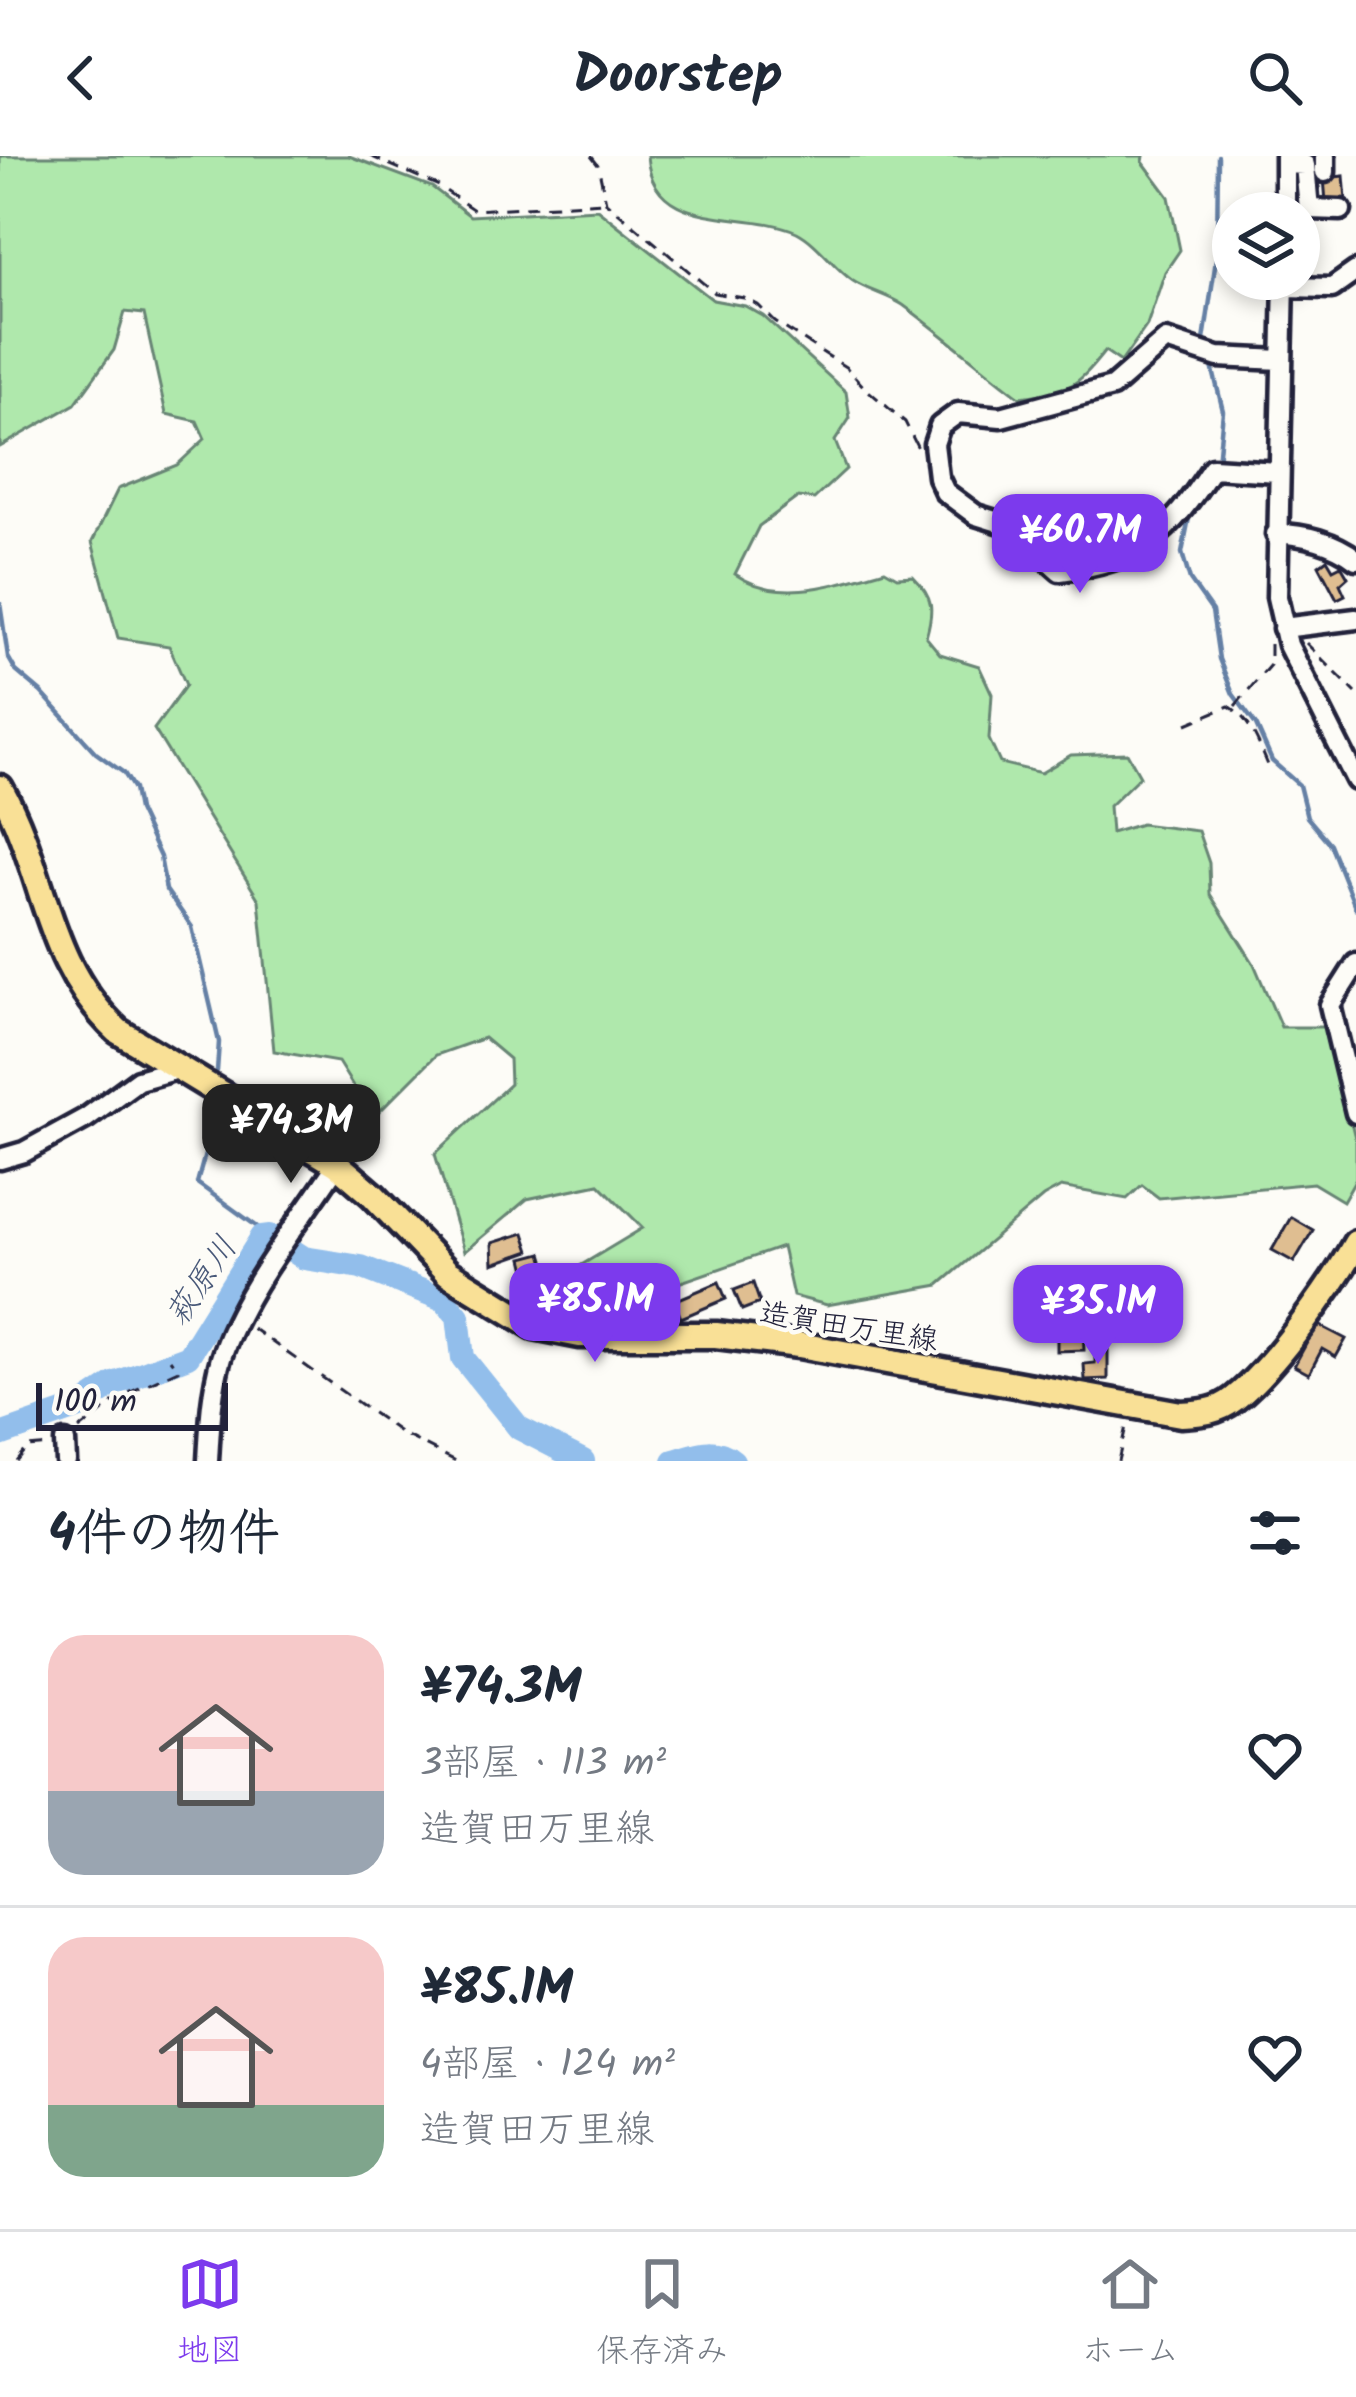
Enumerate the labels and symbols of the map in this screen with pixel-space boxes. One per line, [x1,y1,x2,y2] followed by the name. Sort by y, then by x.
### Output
[982,494,1178,596] pin: ¥60.7M
[193,1084,389,1186] pin: ¥74.3M
[153,1226,253,1338] water label: 萩原川
[497,1263,693,1365] pin: ¥85.1M
[1000,1265,1196,1367] pin: ¥35.1M
[756,1290,941,1366] street label: 造賀田万里線
[36,1377,228,1430] scale bar

